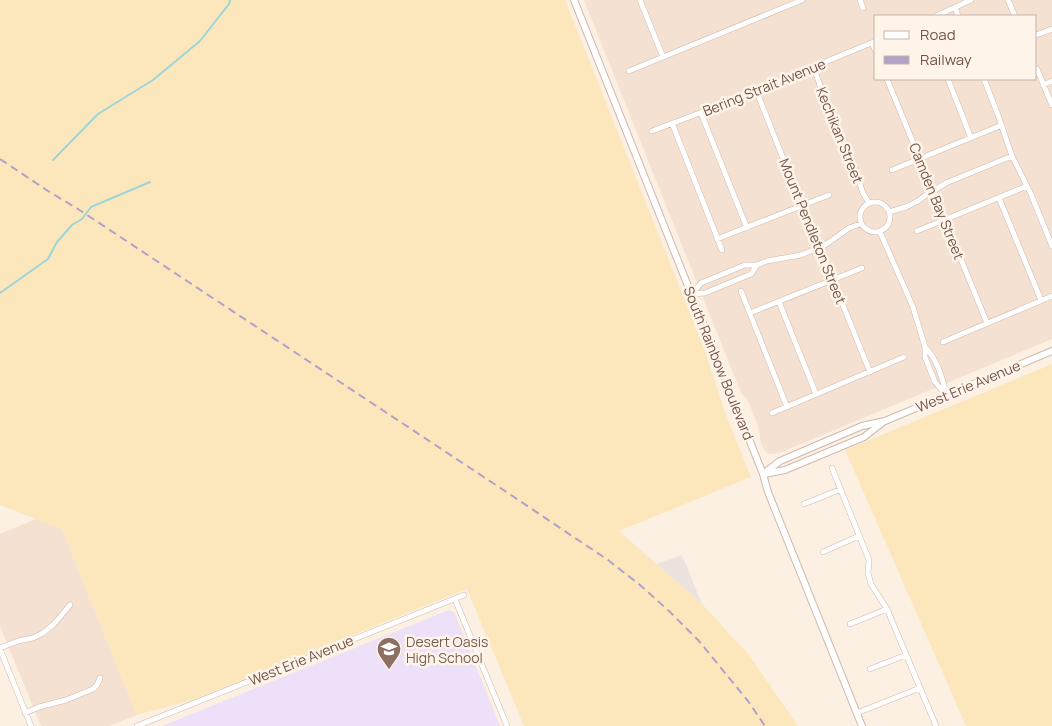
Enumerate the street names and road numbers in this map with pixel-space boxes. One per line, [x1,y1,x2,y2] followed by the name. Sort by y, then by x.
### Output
[700,54,828,120] street label: Bering Strait Avenue
[812,84,868,186] street label: Kechikan Street
[905,140,969,263] street label: Camden Bay Street
[775,155,851,307] street label: Mount Pendleton Street
[679,283,759,443] street label: South Rainbow Boulevard
[913,355,1023,417] street label: West Erie Avenue
[246,630,356,690] street label: West Erie Avenue

